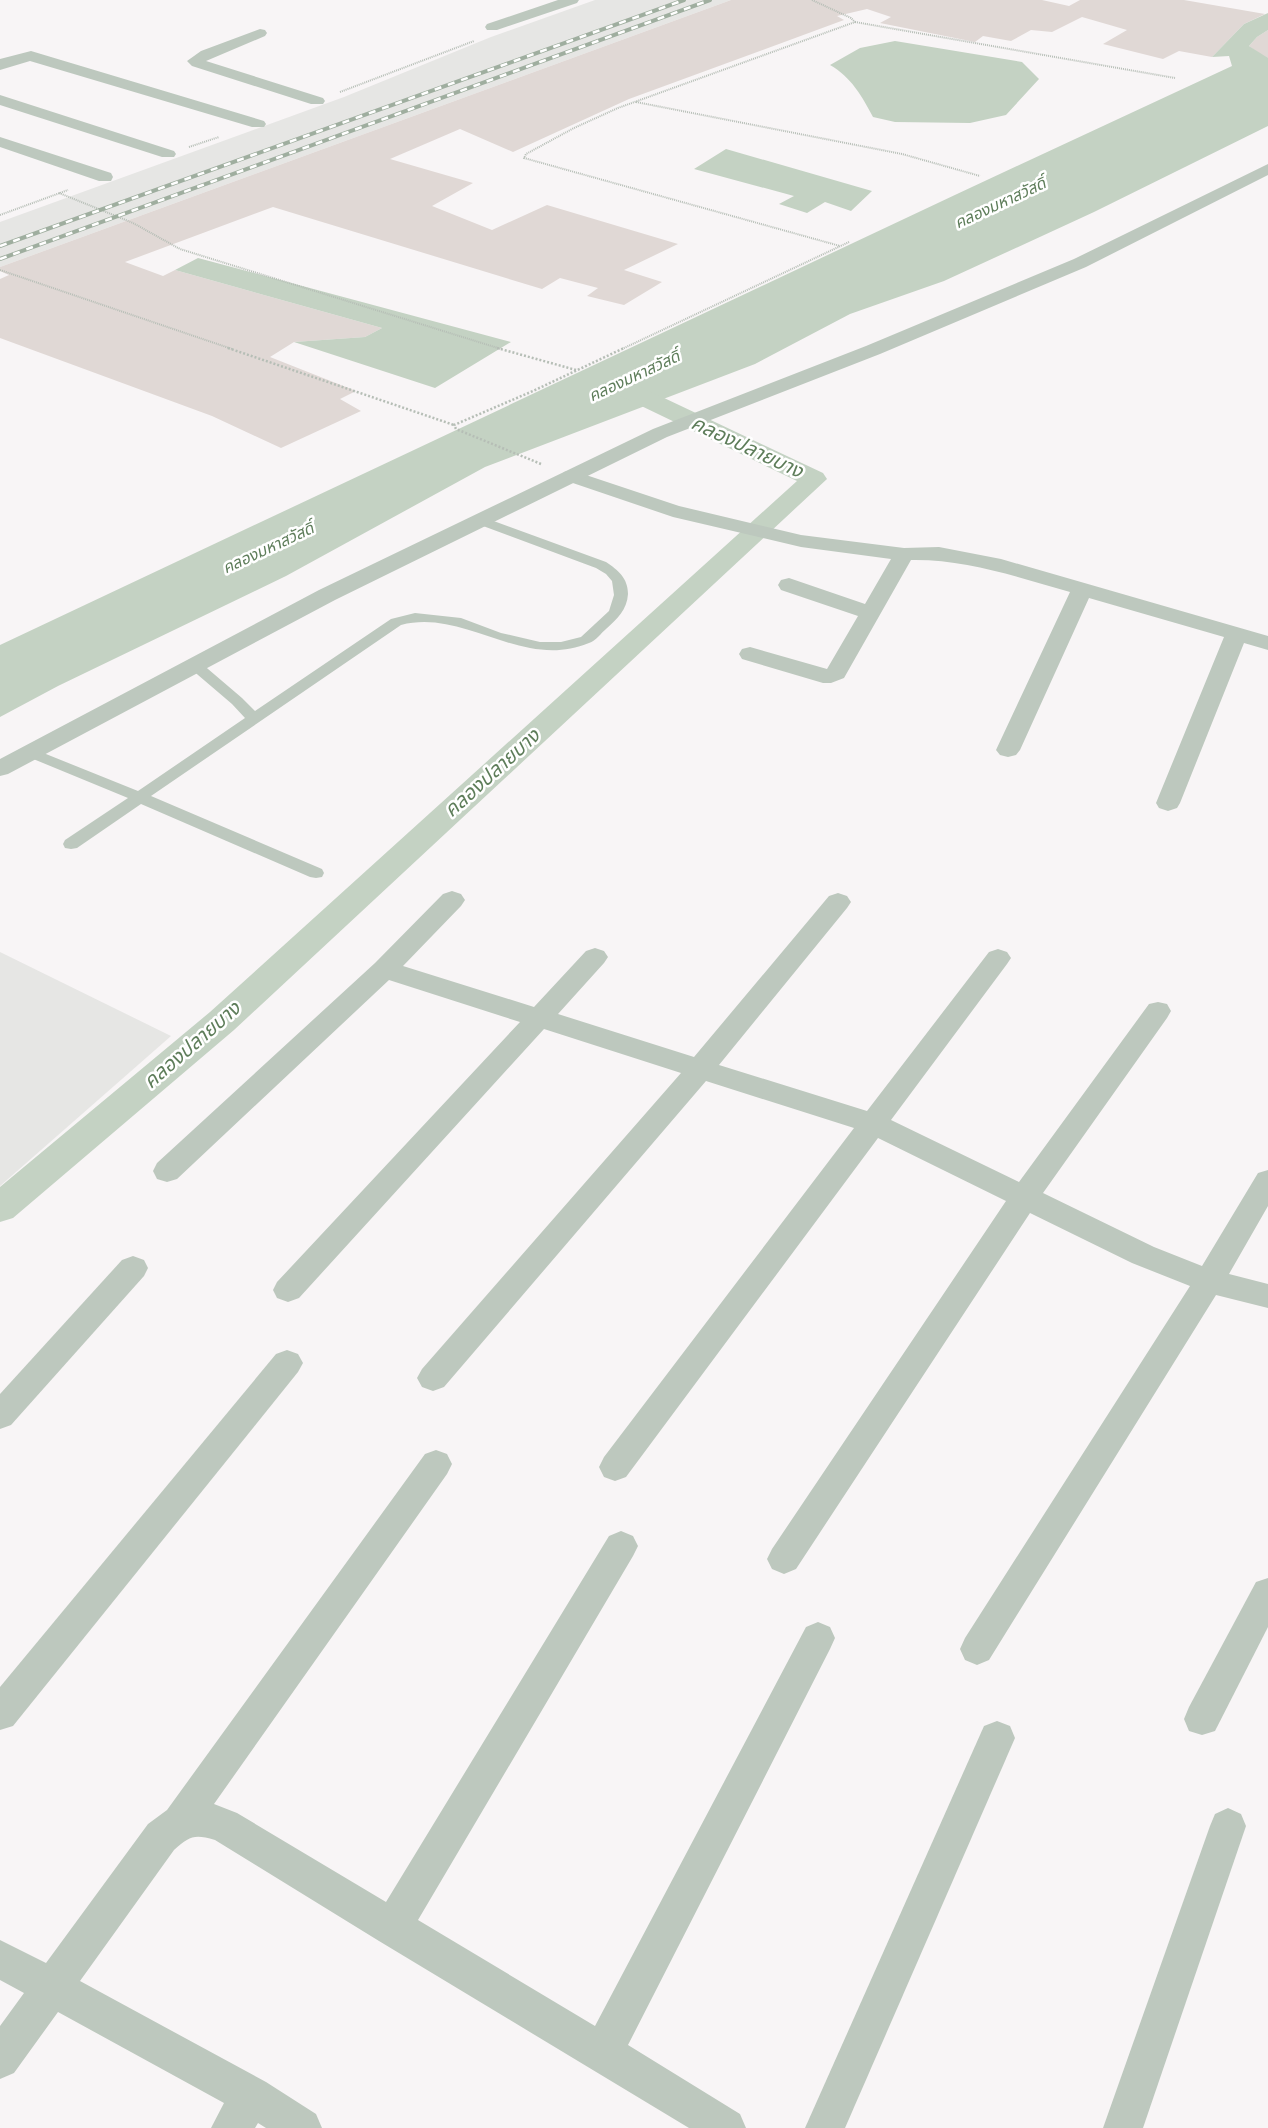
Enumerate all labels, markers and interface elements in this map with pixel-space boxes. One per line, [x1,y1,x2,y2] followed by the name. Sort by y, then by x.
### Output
[951,172,1052,232] water label: คลองมหาสวัสดิ์
[585,345,686,405] water label: คลองมหาสวัสดิ์
[688,411,808,483] water label: คลองปลายบาง
[219,517,320,577] water label: คลองมหาสวัสดิ์
[440,723,545,822] water label: คลองปลายบาง
[139,996,246,1093] water label: คลองปลายบาง

